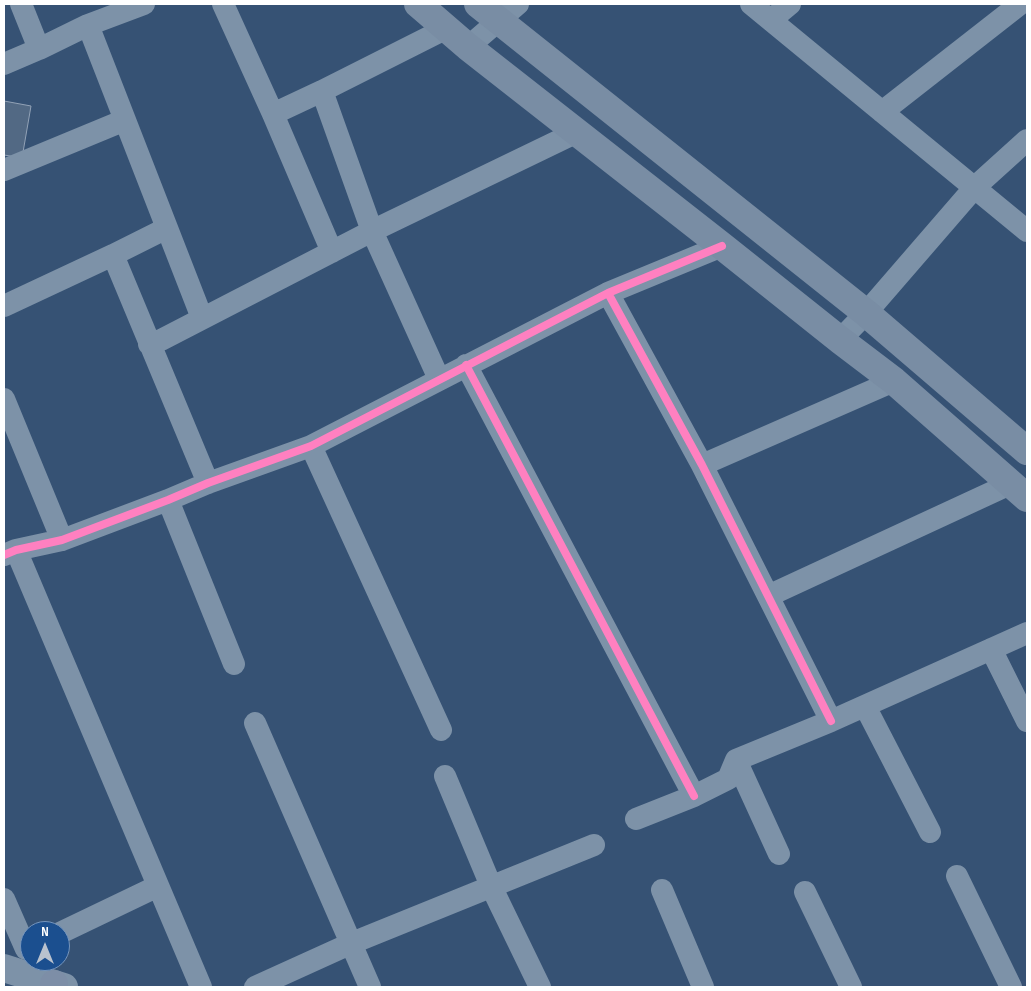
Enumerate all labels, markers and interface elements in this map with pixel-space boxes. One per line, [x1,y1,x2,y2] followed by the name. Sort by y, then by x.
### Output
[20,921,70,971] north arrow
[41,923,49,940] text: N

